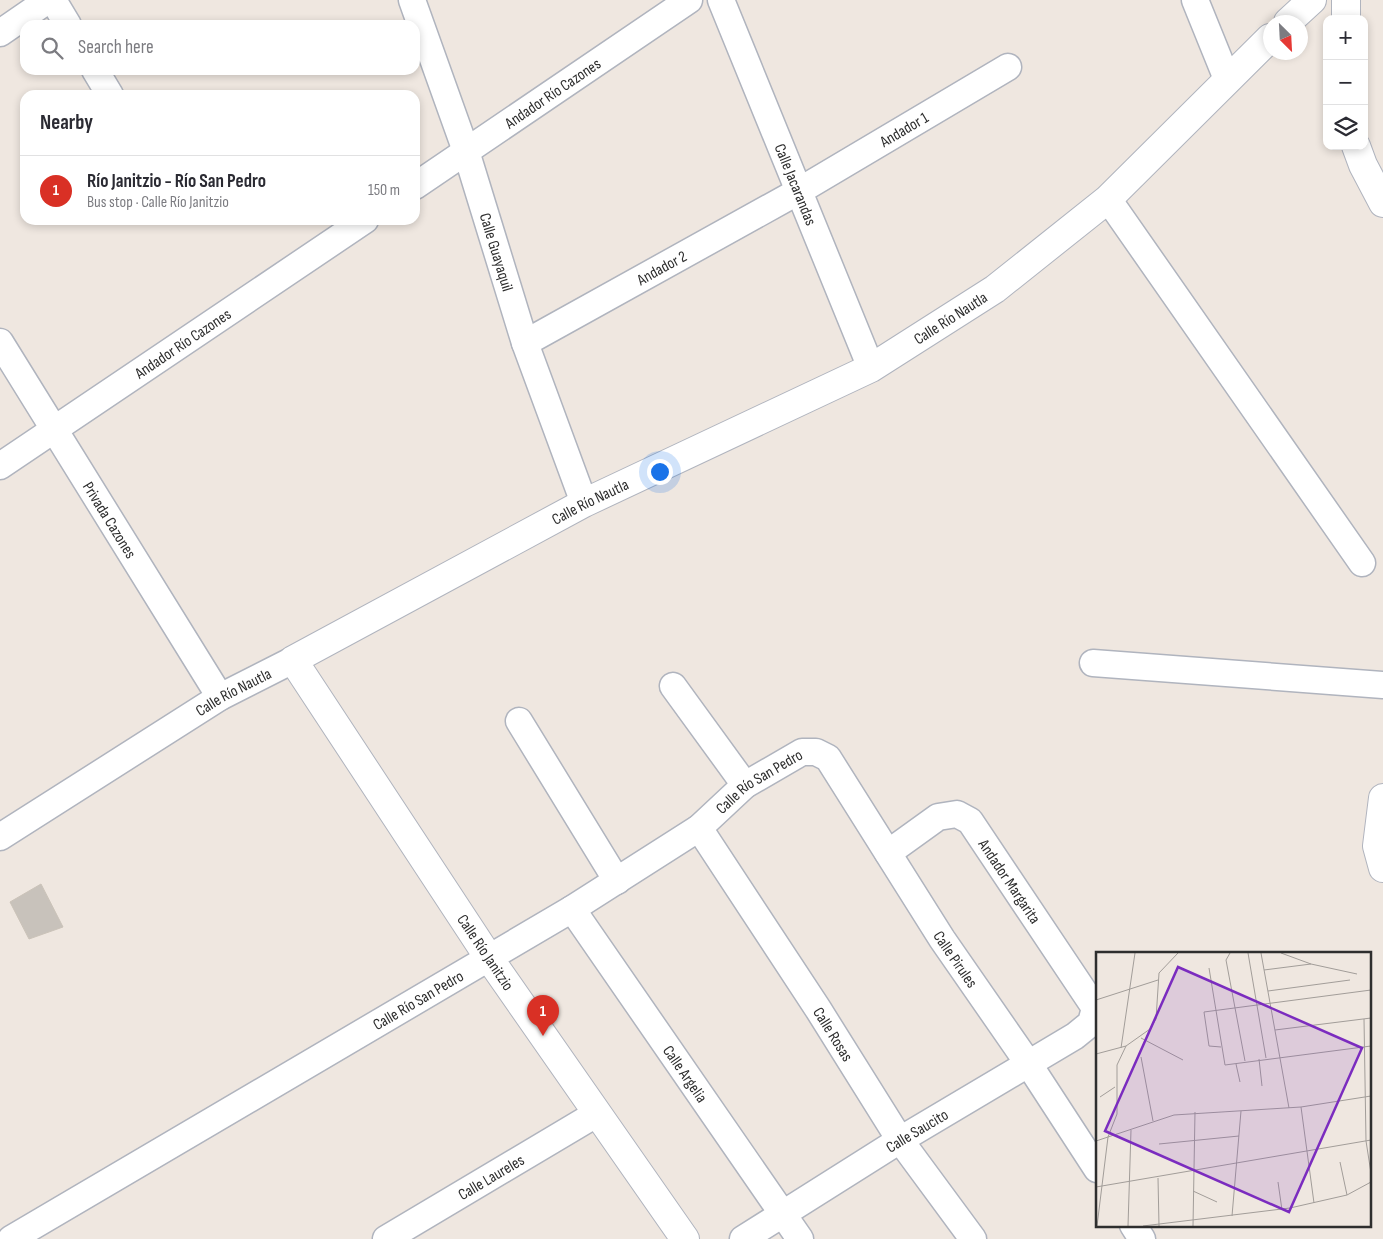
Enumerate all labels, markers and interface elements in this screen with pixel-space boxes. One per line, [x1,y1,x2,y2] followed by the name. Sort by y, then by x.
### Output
[1263,15,1308,60] north arrow
[1323,15,1368,150] map controls
[1323,15,1368,60] button: +
[20,20,420,75] search box
[38,34,66,62] icon: search
[78,36,154,59] text: Search here
[501,55,605,134] street label: Andador Río Cazones
[1323,60,1368,105] button: −
[1323,105,1368,150] button: layers
[876,108,932,152] street label: Andador 1
[40,110,93,135] text: Nearby
[770,141,820,229] street label: Calle Jacarandas
[87,170,266,193] text: Río Janitzio - Río San Pedro
[53,181,59,200] text: 1
[368,181,400,200] text: 150 m
[87,193,229,212] text: Bus stop · Calle Río Janitzio
[475,211,517,294] street label: Calle Guayaquil
[633,247,690,291] street label: Andador 2
[911,288,991,349] street label: Calle Río Nautla
[131,305,235,384] street label: Andador Río Cazones
[647,459,673,485] your location
[549,475,632,530] street label: Calle Río Nautla
[78,479,140,563] street label: Privada Cazones
[193,665,275,721] street label: Calle Río Nautla
[712,746,806,818] street label: Calle Río San Pedro
[973,835,1044,928] street label: Andador Margarita
[452,911,517,995] street label: Calle Río Janitzio
[928,928,981,992] street label: Calle Pirules
[1096,952,1370,1226] inset map
[370,967,467,1035] street label: Calle Río San Pedro
[527,995,559,1036] pin: 1
[808,1004,856,1065] street label: Calle Rosas
[658,1042,711,1107] street label: Calle Argelia
[883,1106,952,1157] street label: Calle Saucito
[455,1151,528,1205] street label: Calle Laureles

